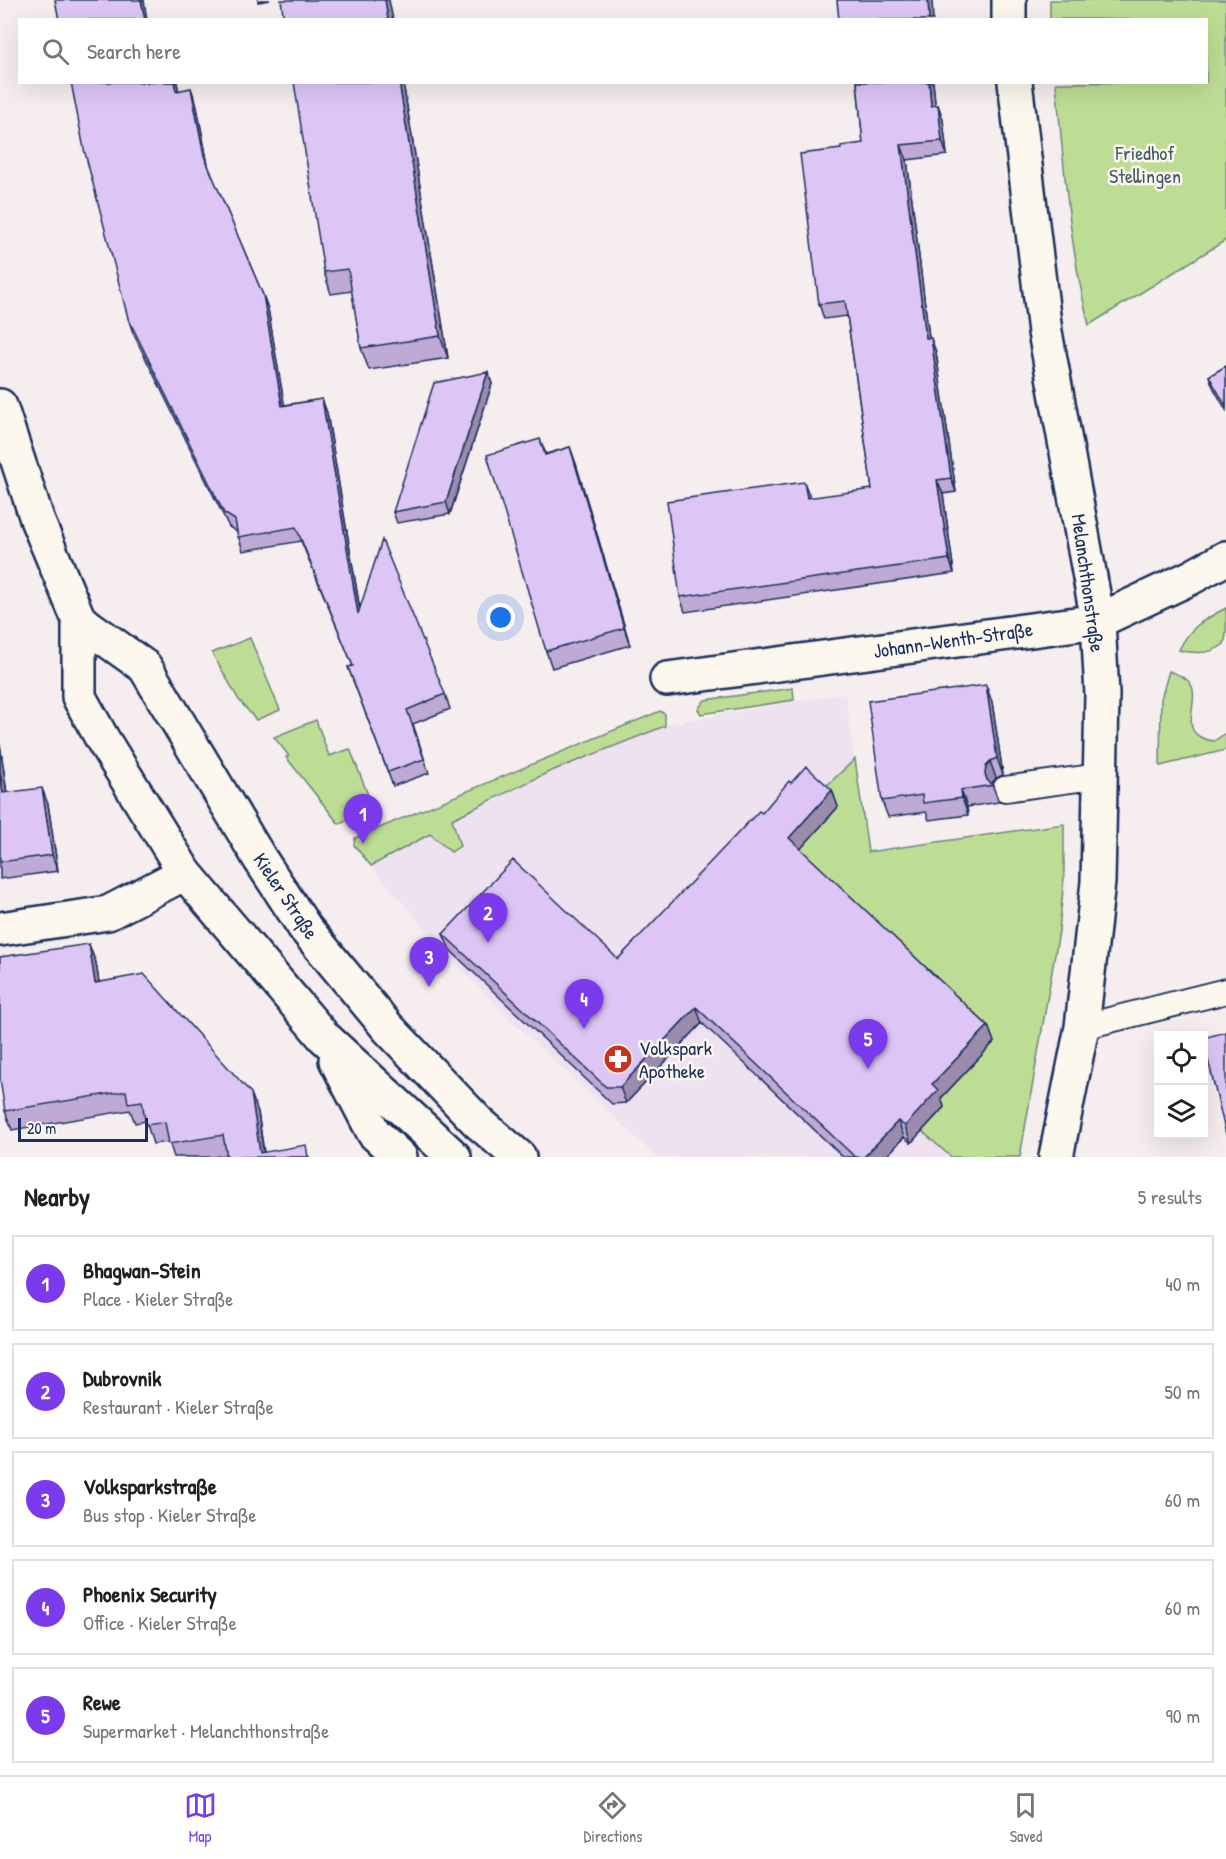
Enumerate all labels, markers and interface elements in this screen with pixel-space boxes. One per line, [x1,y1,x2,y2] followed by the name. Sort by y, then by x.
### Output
[18,18,1208,84] search box
[39,35,72,68] icon: search
[87,36,181,66] text: Search here
[1109,139,1181,189] park label: Friedhof Stellingen
[1065,512,1112,654] street label: Melanchthonstraße
[486,603,515,632] your location
[871,615,1034,664] street label: Johann-Wenth-Straße
[344,794,382,844] pin: 1
[248,847,325,944] street label: Kieler Straße
[468,894,508,943] pin: 2
[410,938,448,987] pin: 3
[564,980,604,1029] pin: 4
[848,1020,888,1069] pin: 5
[1154,1031,1208,1139] map controls
[1154,1031,1208,1085] button: locate
[639,1034,712,1084] place label: Volkspark Apotheke
[602,1043,634,1075] pharmacy icon: Volkspark Apotheke
[1154,1085,1208,1139] button: layers
[18,1115,148,1142] scale bar
[27,1117,56,1139] text: 20 m
[24,1179,90,1214] text: Nearby
[1138,1183,1202,1210] text: 5 results
[83,1255,201,1285] text: Bhagwan-Stein
[42,1270,49,1297] text: 1
[1165,1270,1200,1297] text: 40 m
[83,1285,233,1312] text: Place · Kieler Straße
[83,1363,161,1393] text: Dubrovnik
[41,1378,50,1405] text: 2
[1164,1378,1200,1405] text: 50 m
[83,1393,274,1420] text: Restaurant · Kieler Straße
[83,1471,217,1501] text: Volksparkstraße
[41,1486,50,1513] text: 3
[1165,1486,1200,1513] text: 60 m
[83,1501,256,1528] text: Bus stop · Kieler Straße
[83,1579,217,1609] text: Phoenix Security
[42,1594,49,1621] text: 4
[1165,1594,1200,1621] text: 60 m
[83,1609,237,1636] text: Office · Kieler Straße
[83,1687,121,1717] text: Rewe
[41,1702,50,1729] text: 5
[1166,1702,1200,1729] text: 90 m
[83,1717,329,1744] text: Supermarket · Melanchthonstraße
[184,1789,217,1847] tab: Map
[584,1789,642,1847] tab: Directions
[1009,1789,1042,1847] tab: Saved

